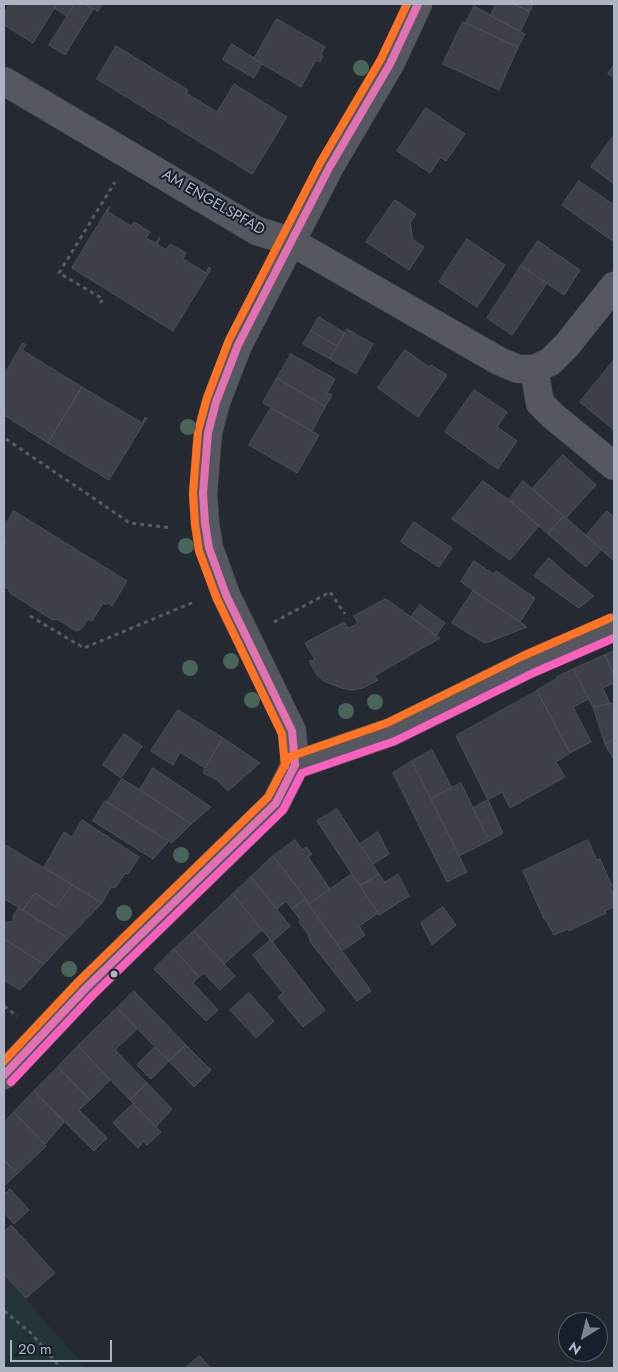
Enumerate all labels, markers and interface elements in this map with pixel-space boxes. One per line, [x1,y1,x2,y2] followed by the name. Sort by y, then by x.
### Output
[158,166,268,240] street label: AM ENGELSPFAD
[109,969,119,979] unlabelled marker
[558,1312,608,1362] north arrow
[12,1330,115,1362] scale bar
[564,1337,585,1360] text: N
[18,1338,52,1360] text: 20 m

